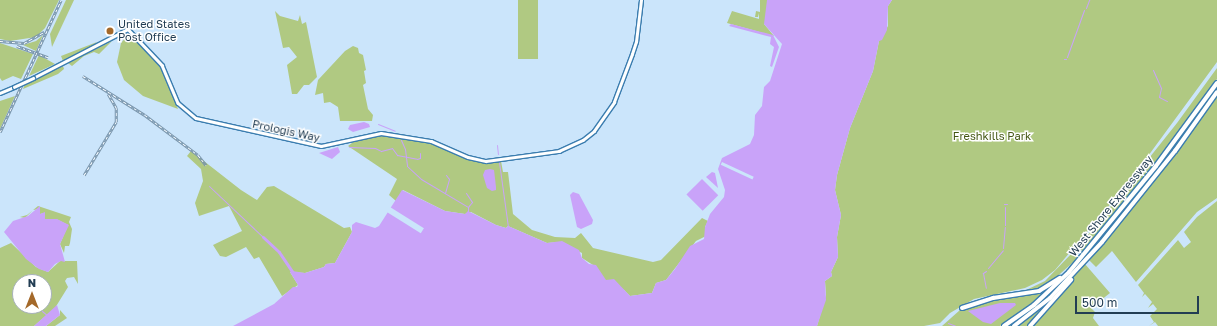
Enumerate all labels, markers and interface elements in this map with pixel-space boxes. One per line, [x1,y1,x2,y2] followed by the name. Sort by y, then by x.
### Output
[118,18,190,44] place label: United States Post Office
[105,26,115,36] marker: United States Post Office
[251,117,321,145] street label: Prologis Way
[953,129,1031,143] park label: Freshkills Park
[1066,153,1156,259] street label: West Shore Expressway
[12,274,52,314] north arrow
[28,276,36,289] text: N
[1077,288,1201,314] scale bar
[1082,295,1117,310] text: 500 m

